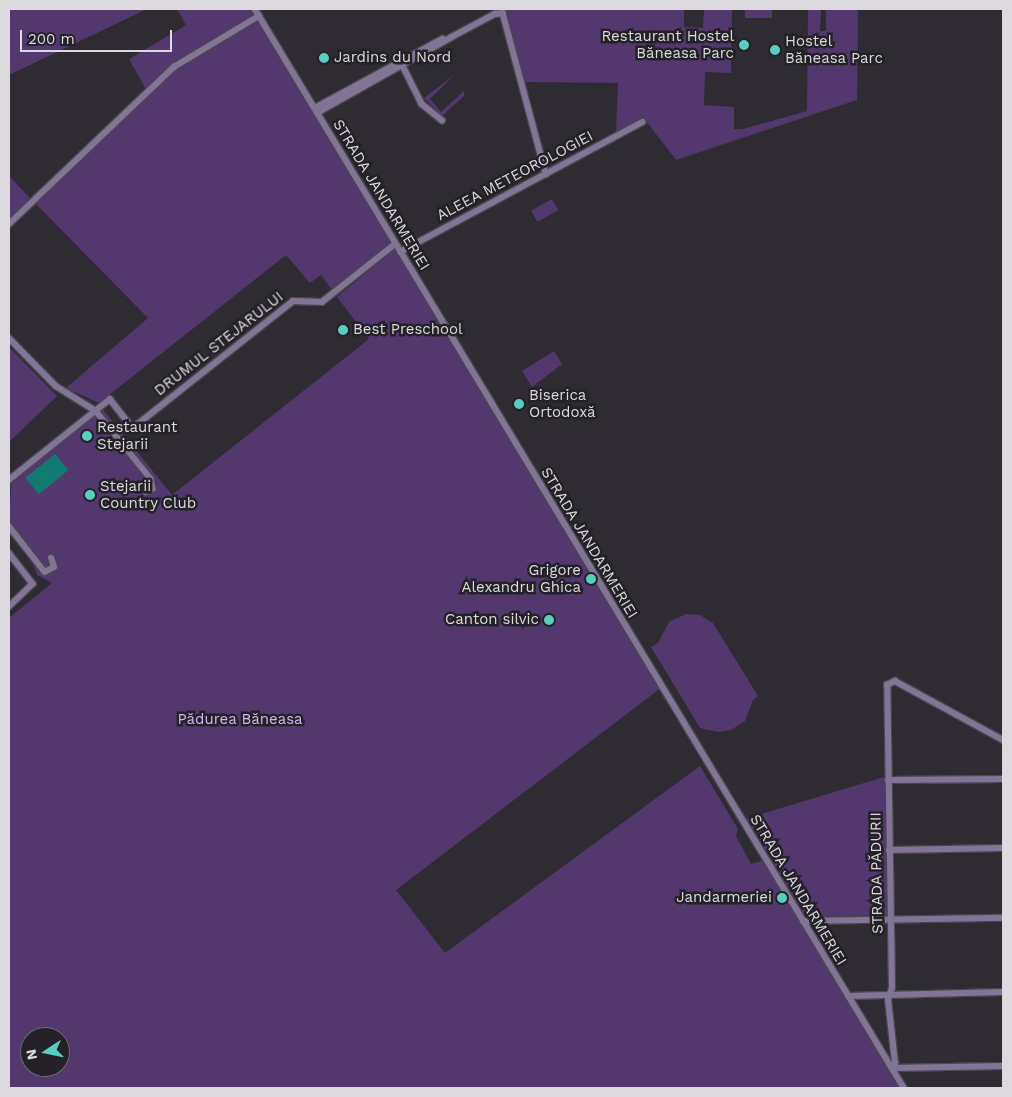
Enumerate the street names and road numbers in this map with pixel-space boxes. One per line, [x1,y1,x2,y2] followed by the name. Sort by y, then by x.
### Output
[329,116,433,274] street label: STRADA JANDARMERIEI
[433,127,597,225] street label: ALEEA METEOROLOGIEI
[151,288,287,400] street label: DRUMUL STEJARULUI
[537,464,641,622] street label: STRADA JANDARMERIEI
[746,811,850,969] street label: STRADA JANDARMERIEI
[867,812,887,934] street label: STRADA PĂDURII

